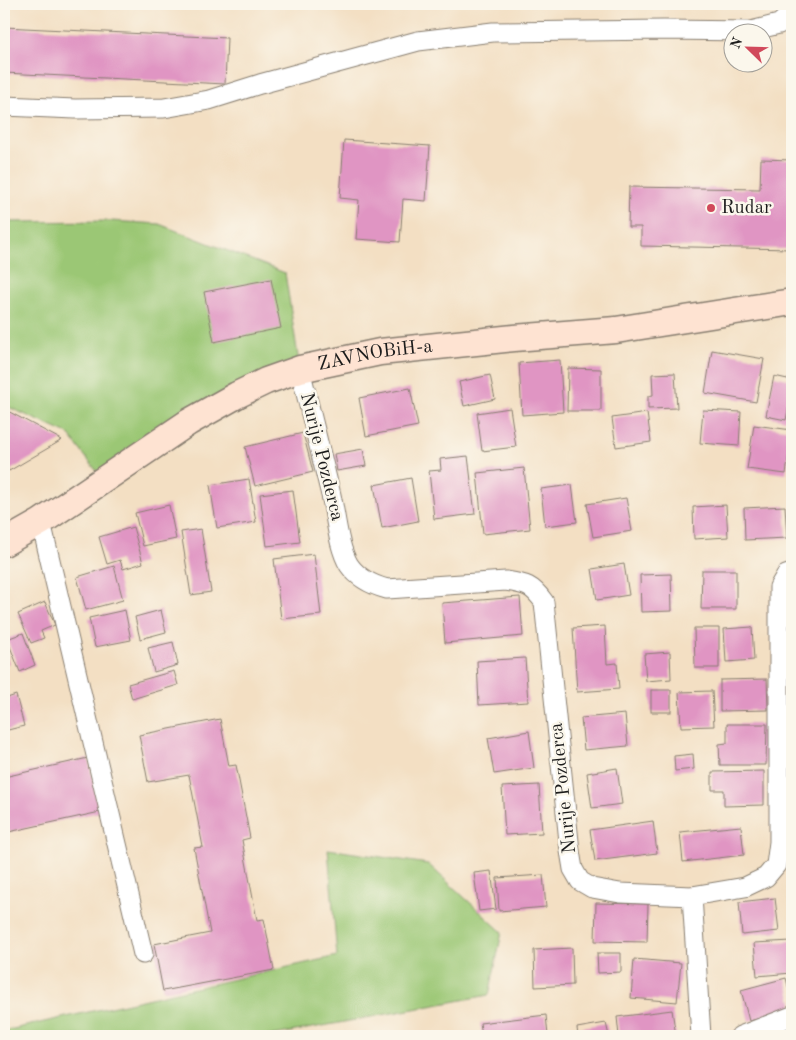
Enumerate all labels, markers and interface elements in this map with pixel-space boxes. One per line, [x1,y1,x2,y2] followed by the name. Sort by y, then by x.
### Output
[724,22,774,72] north arrow
[728,35,746,51] text: N
[721,199,772,218] place label: Rudar
[705,202,717,214] marker: Rudar
[316,337,434,374] street label: ZAVNOBiH-a
[296,391,346,524] street label: Nurije Pozderca
[548,721,580,854] street label: Nurije Pozderca

